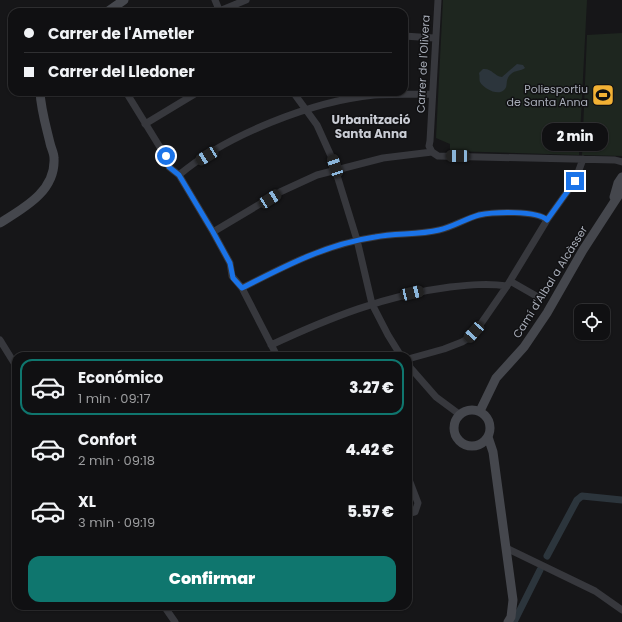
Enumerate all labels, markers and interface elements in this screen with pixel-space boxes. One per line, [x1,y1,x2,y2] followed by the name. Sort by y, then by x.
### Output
[412,15,434,113] street label: Carrer de l'Olivera
[48,23,194,44] text: Carrer de l'Ametler
[48,61,195,82] text: Carrer del Lledoner
[507,81,588,110] place label: Poliesportiu de Santa Anna
[590,82,616,108] sports icon: Poliesportiu de Santa Anna
[332,111,411,142] district label: Urbanització Santa Anna
[542,123,608,151] callout: 2 min
[557,127,593,146] text: 2 min
[194,145,220,167] car
[157,147,175,165] route start
[446,150,470,162] car
[326,153,344,179] car
[566,172,584,190] route end
[257,187,283,211] car
[509,223,591,341] street label: Camí d'Albal a Alcàsser
[399,284,425,302] car
[574,304,610,340] map controls
[574,304,610,340] button: locate
[462,319,486,345] car
[78,367,163,388] text: Económico
[30,369,66,405] icon: car
[349,377,394,398] text: 3.27 €
[78,389,151,408] text: 1 min · 09:17
[78,429,137,450] text: Confort
[30,431,66,467] icon: car
[345,439,394,460] text: 4.42 €
[78,451,155,470] text: 2 min · 09:18
[78,491,96,512] text: XL
[30,493,66,529] icon: car
[347,501,394,522] text: 5.57 €
[78,513,155,532] text: 3 min · 09:19
[28,556,396,602] button: Confirmar

